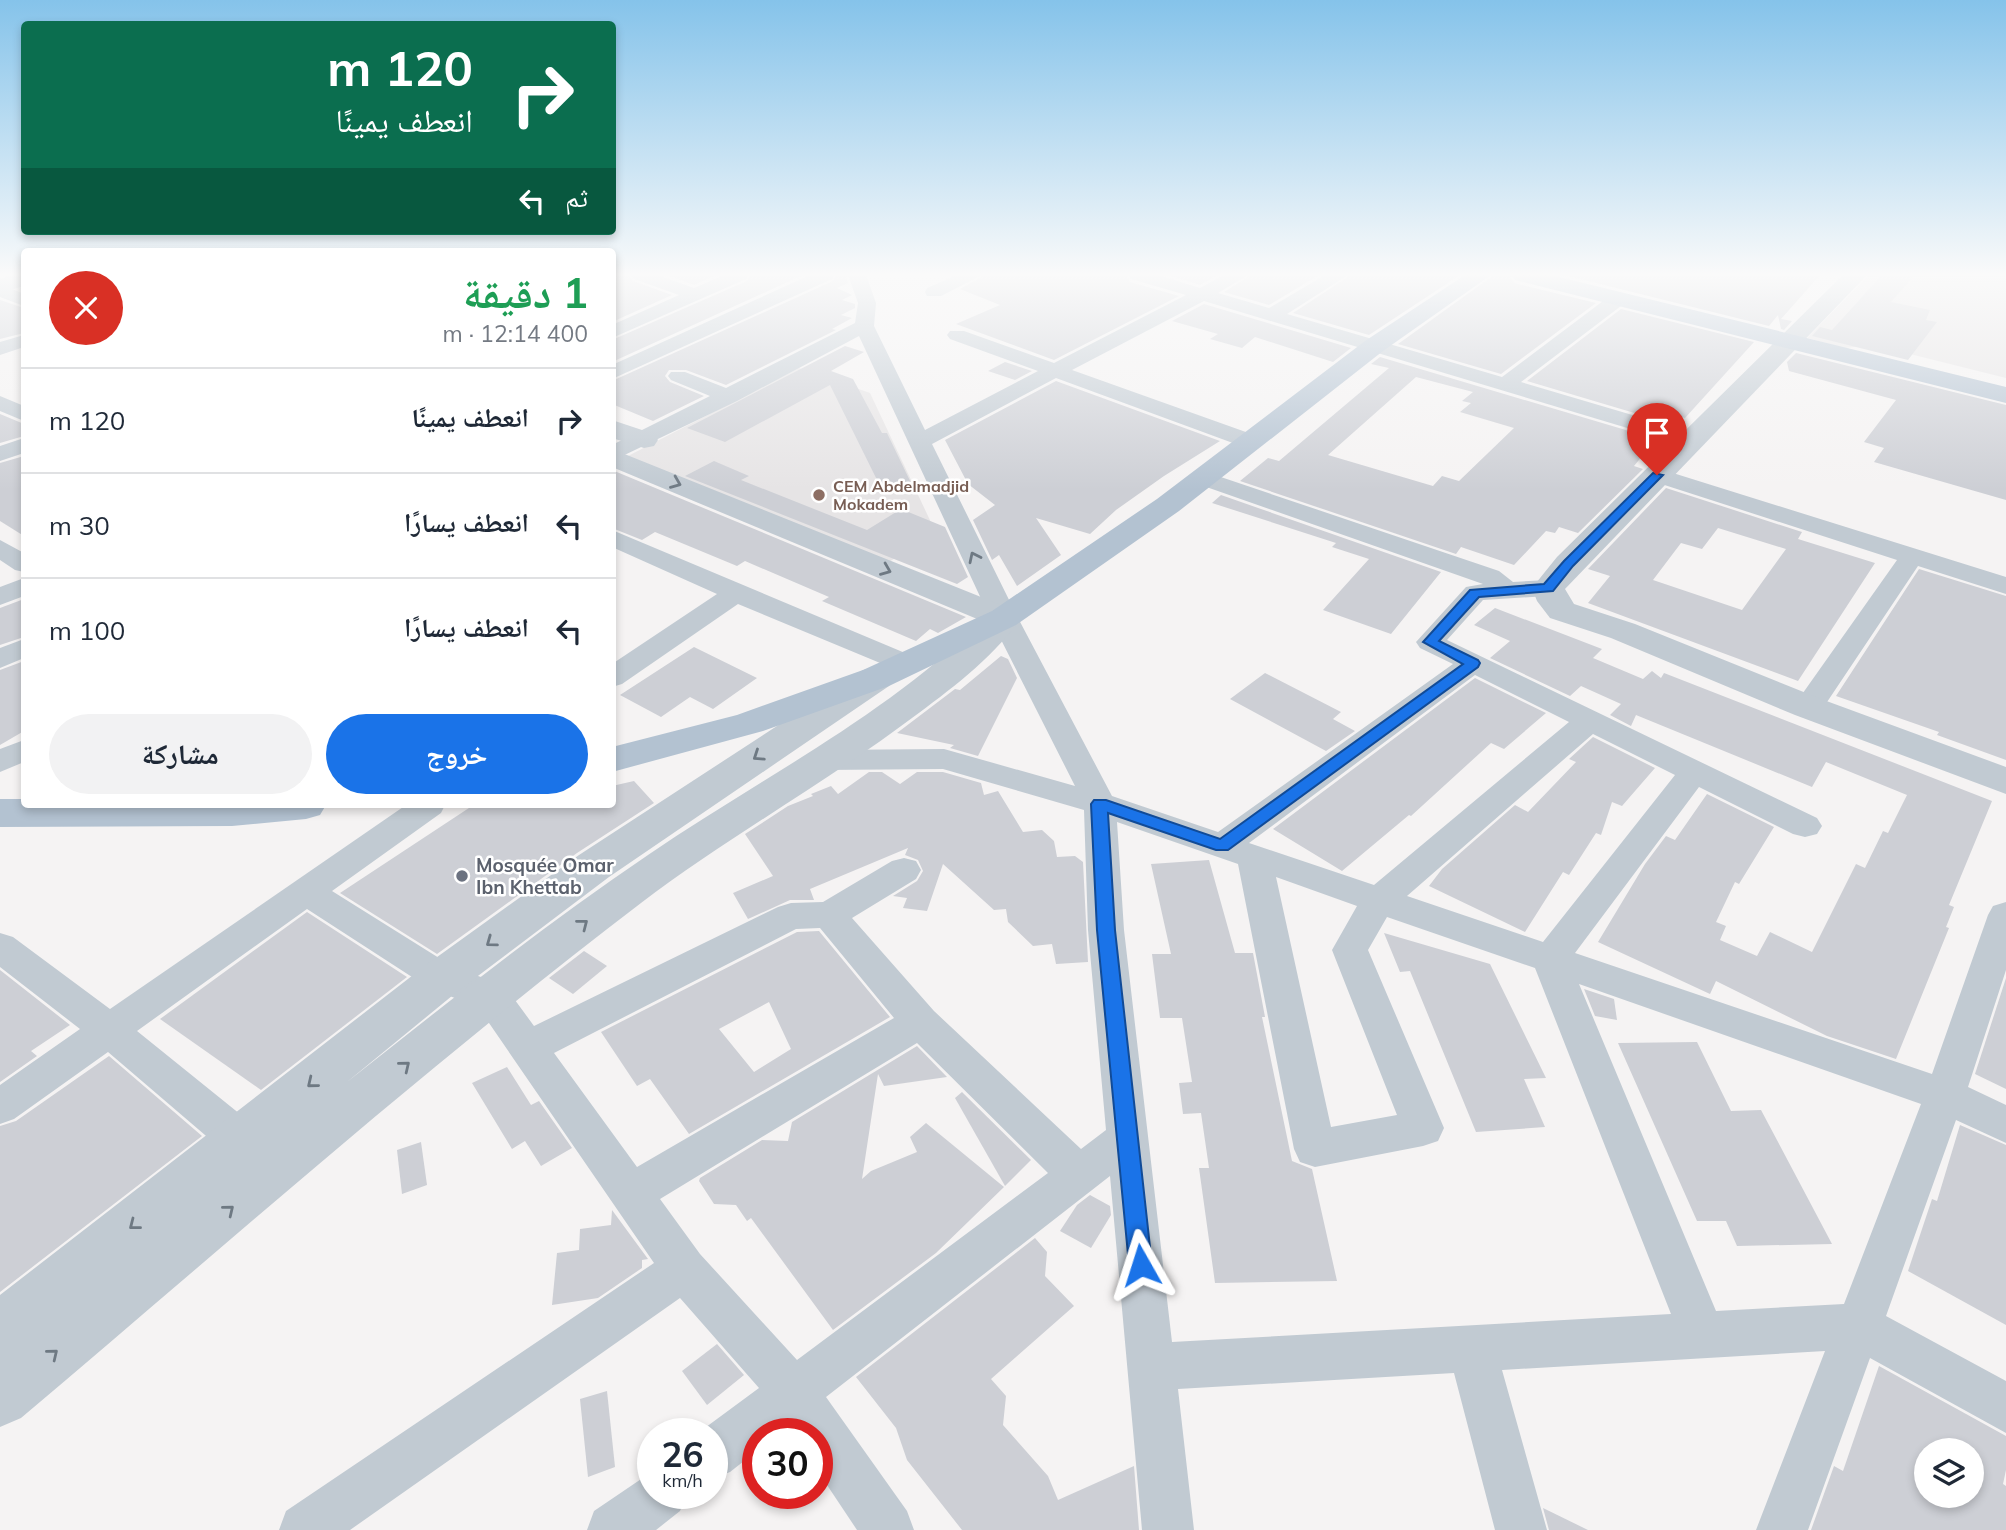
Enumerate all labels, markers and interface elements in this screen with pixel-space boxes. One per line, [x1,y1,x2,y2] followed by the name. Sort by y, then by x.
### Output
[327,37,473,98] text: 120 m
[497,49,588,140] icon: right
[336,100,473,140] text: انعطف يمينًا
[565,181,588,214] text: ثم
[513,182,551,220] icon: left
[463,266,588,319] text: 1 دقيقة
[49,271,123,345] button: close
[443,319,588,348] text: 400 m · 12:14
[412,401,529,434] text: انعطف يمينًا
[550,402,588,440] icon: right
[1627,403,1687,475] pin
[49,404,125,437] text: 120 m
[1638,414,1676,452] icon: arrive
[669,475,681,489] one-way arrow
[833,476,969,514] place label: CEM Abdelmadjid Mokadem
[811,487,827,503] marker: CEM Abdelmadjid Mokadem
[404,506,529,539] text: انعطف يسارًا
[550,507,588,545] icon: left
[49,509,110,542] text: 30 m
[968,552,982,564] one-way arrow
[879,561,891,575] one-way arrow
[404,611,529,644] text: انعطف يسارًا
[550,612,588,650] icon: left
[49,614,125,647] text: 100 m
[49,714,312,794] button: مشاركة
[326,714,588,794] button: خروج
[753,748,766,761] one-way arrow
[476,853,614,899] place label: Mosquée Omar Ibn Khettab
[454,868,470,884] marker: Mosquée Omar Ibn Khettab
[575,920,588,933] one-way arrow
[486,934,499,946] one-way arrow
[397,1062,410,1074] one-way arrow
[308,1075,321,1087] one-way arrow
[221,1206,234,1218] one-way arrow
[130,1216,142,1229] one-way arrow
[1104,1228,1178,1302] position arrow
[44,1350,57,1362] one-way arrow
[742,1418,833,1509] speed limit sign: 30
[661,1432,704,1476] text: 26
[1914,1438,1984,1508] map controls
[1914,1438,1984,1508] button: layers
[662,1469,703,1492] text: km/h

